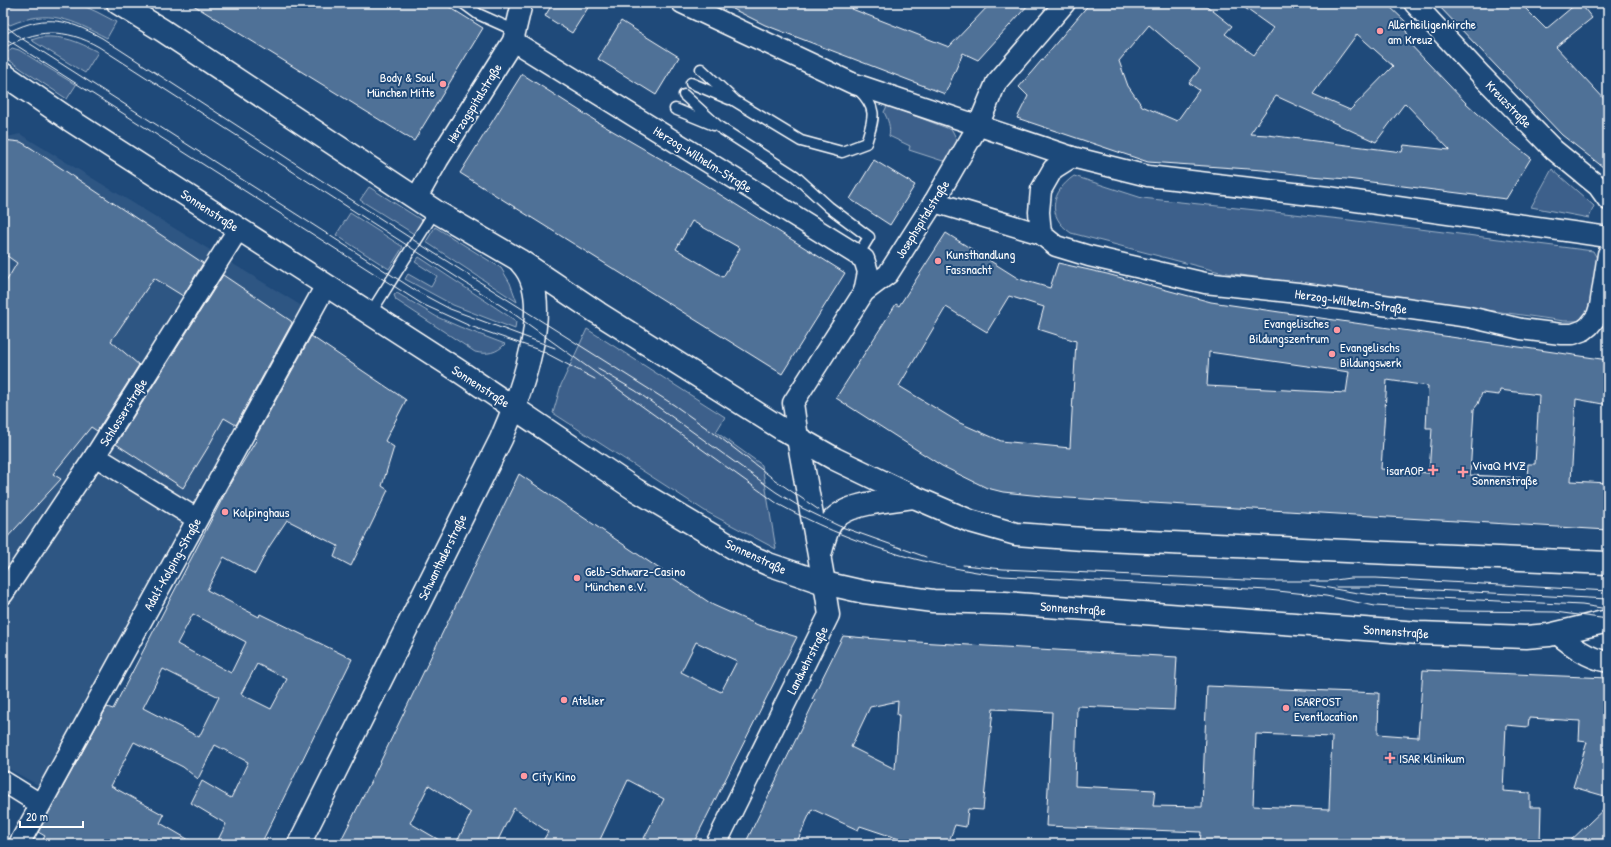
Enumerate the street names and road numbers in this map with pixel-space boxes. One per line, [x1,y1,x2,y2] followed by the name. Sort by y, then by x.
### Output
[442,60,506,146] street label: Herzogspitalstraße
[1482,76,1536,132] street label: Kreuzstraße
[650,121,756,197] street label: Herzog-Wilhelm-Straße
[891,176,953,262] street label: Josephspitalstraße
[178,185,242,235] street label: Sonnenstraße
[1294,284,1408,318] street label: Herzog-Wilhelm-Straße
[449,361,513,411] street label: Sonnenstraße
[95,375,151,449] street label: Schlosserstraße
[413,511,471,603] street label: Schwanthalerstraße
[139,514,205,614] street label: Adolf-Kolping-Straße
[722,534,790,578] street label: Sonnenstraße
[1040,597,1106,619] street label: Sonnenstraße
[1363,620,1429,642] street label: Sonnenstraße
[782,623,832,697] street label: Landwehrstraße

